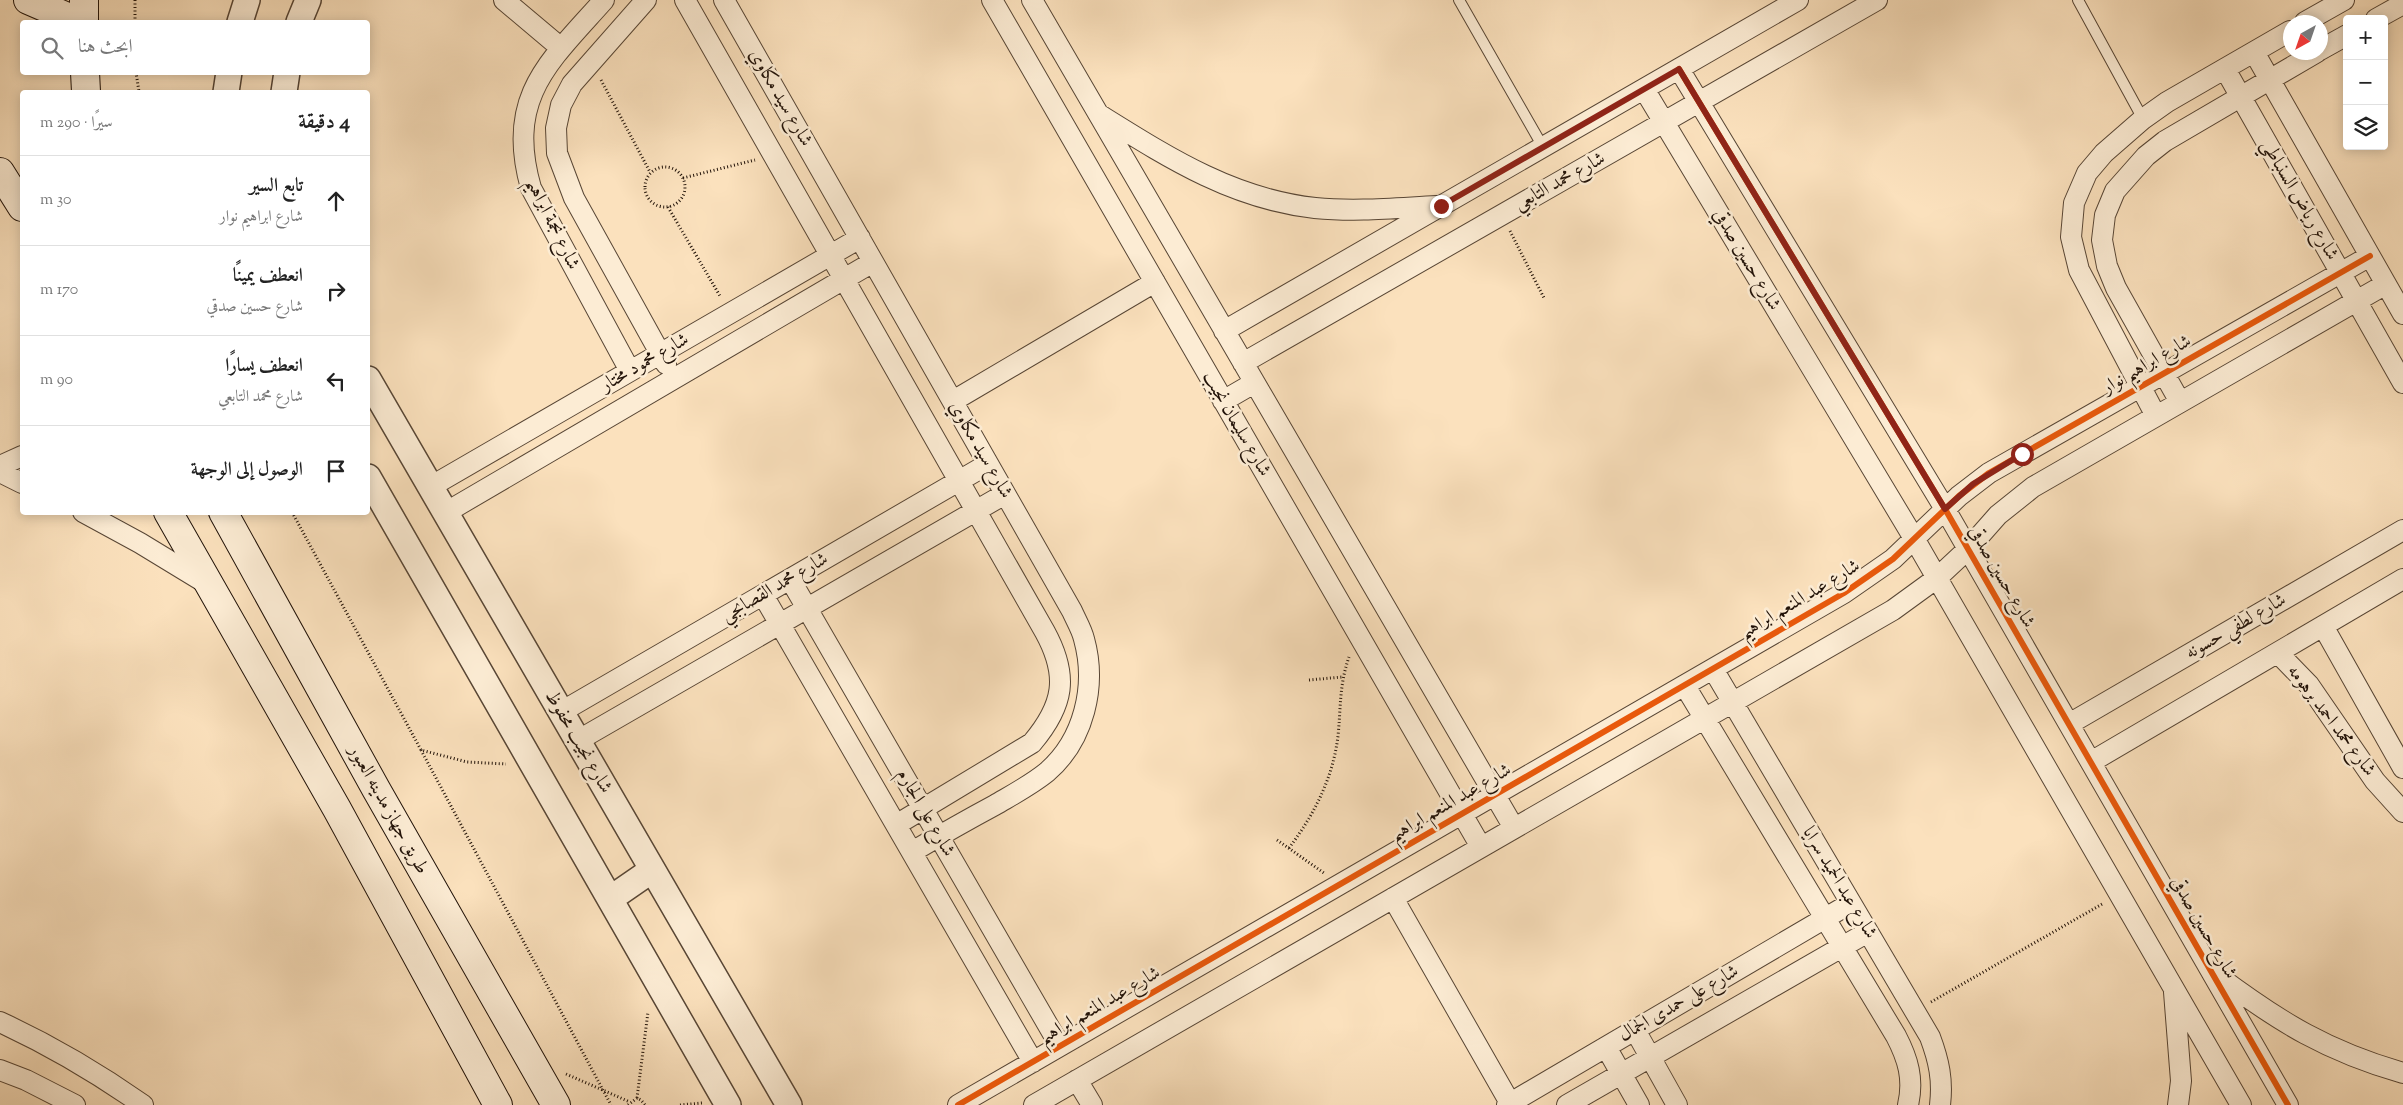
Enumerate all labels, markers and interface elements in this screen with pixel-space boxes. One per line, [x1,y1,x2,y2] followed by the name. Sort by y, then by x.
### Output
[2283,15,2328,60] north arrow
[2343,15,2388,150] map controls
[2343,15,2388,60] button: +
[20,20,370,75] search box
[38,34,66,62] icon: search
[78,34,133,61] text: ابحث هنا
[741,44,819,152] street label: شارع سيد مكاوي
[2343,60,2388,105] button: −
[2343,105,2388,150] button: layers
[298,108,350,138] text: 4 دقيقة
[40,112,113,135] text: سيرًا · 290 m
[2251,134,2345,267] street label: شارع رياض السنباطي
[1509,146,1612,220] street label: شارع محمد التابعي
[249,173,303,200] text: تابع السير
[514,173,586,276] street label: شارع نجمة ابراهيم
[322,187,350,215] icon: ahead
[40,189,71,212] text: 30 m
[1430,195,1453,218] route end
[1705,204,1787,316] street label: شارع حسين صدقي
[219,206,303,229] text: شارع ابراهيم نوار
[233,263,303,290] text: انعطف يمينًا
[322,277,350,305] icon: right
[40,279,78,302] text: 170 m
[207,296,303,319] text: شارع حسين صدقي
[594,327,694,400] street label: شارع محمود مختار
[2095,328,2199,406] street label: شارع ابراهيم نوار
[225,353,303,380] text: انعطف يسارًا
[1195,366,1277,482] street label: شارع سليمان نجيب
[322,367,350,395] icon: left
[40,369,73,392] text: 90 m
[218,386,303,409] text: شارع محمد التابعي
[941,396,1019,504] street label: شارع سيد مكاوي
[2011,443,2034,466] route start
[191,457,303,484] text: الوصول إلى الوجهة
[322,457,350,485] icon: arrive
[1961,521,2041,633] street label: شارع حسين صدقي
[716,546,835,632] street label: شارع محمد القصابجي
[1734,553,1868,650] street label: شارع عبد المنعم ابراهيم
[2180,587,2293,669] street label: شارع لطفي حسونه
[2280,660,2382,782] street label: شارع محمد احمد برهومه
[538,685,618,799] street label: شارع نجيب محفوظ
[340,739,435,880] street label: طريق جهاز مدينه العبور
[1385,757,1519,852] street label: شارع عبد المنعم ابراهيم
[888,764,961,863] street label: شارع على الجارم
[1795,822,1883,944] street label: شارع عبد الحميد سرايا
[2163,872,2243,984] street label: شارع حسين صدقي
[1614,959,1744,1049] street label: شارع على حمدى الجمال
[1034,960,1168,1055] street label: شارع عبد المنعم ابراهيم

